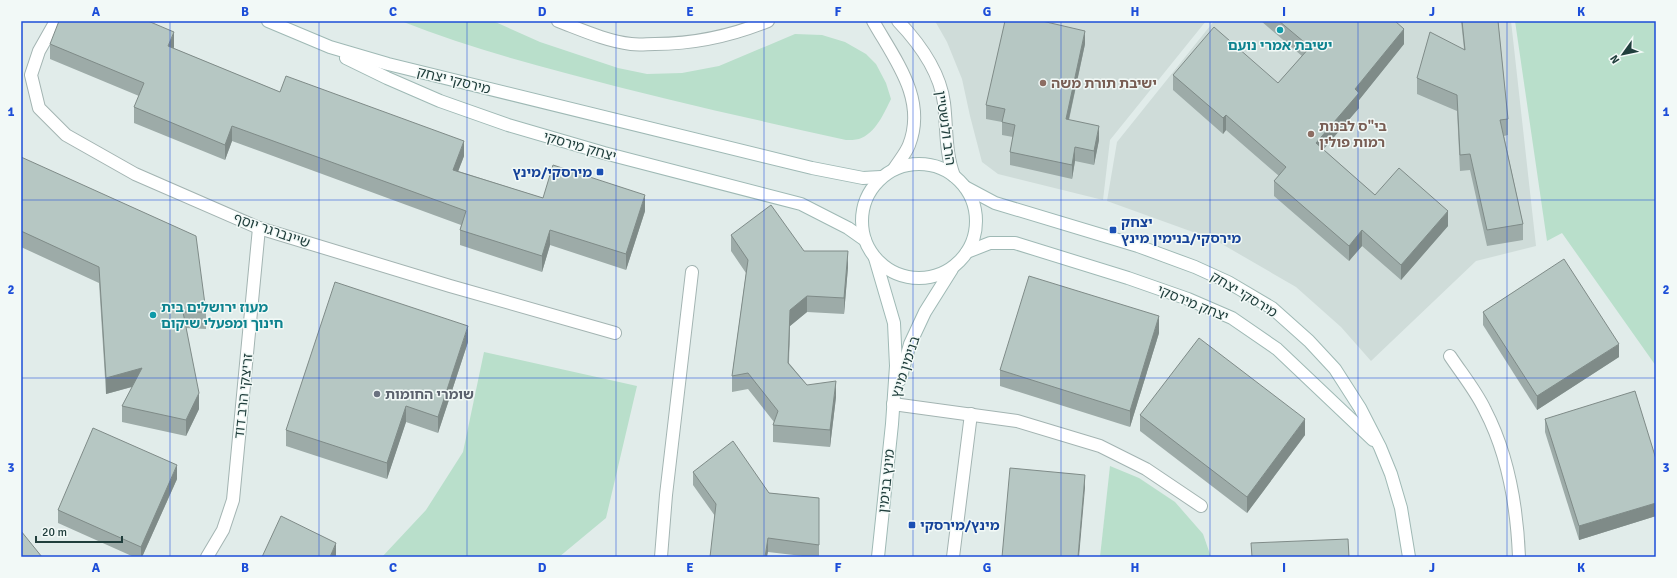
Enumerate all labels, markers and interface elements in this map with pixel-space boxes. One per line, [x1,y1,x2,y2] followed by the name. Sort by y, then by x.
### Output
[92,4,101,20] text: A
[241,4,249,20] text: B
[389,4,397,20] text: C
[538,4,547,20] text: D
[686,4,694,20] text: E
[835,4,842,20] text: F
[983,4,991,20] text: G
[1131,4,1139,20] text: H
[1282,4,1286,20] text: I
[1429,4,1435,20] text: J
[1577,4,1585,20] text: K
[1275,25,1285,35] marker: ישיבת אמרי נועם
[1603,34,1643,74] north arrow
[1228,37,1332,54] place label: ישיבת אמרי נועם
[1607,52,1623,66] text: N
[415,63,492,98] street label: מירסקי יצחק
[1051,75,1157,92] place label: ישיבת תורת משה
[1038,78,1048,88] marker: ישיבת תורת משה
[932,90,959,167] street label: הרב ולנשטיין
[7,104,15,120] text: 1
[1662,104,1670,120] text: 1
[1319,118,1387,151] place label: בי"ס לבנות רמות פולין
[541,128,618,165] street label: יצחק מירסקי
[1306,129,1316,139] marker: בי"ס לבנות רמות פולין
[513,164,592,181] place label: מירסקי/מינץ
[595,167,605,177] marker: מירסקי/מינץ
[231,209,312,252] street label: שיינברגר יוסף
[1121,214,1241,247] place label: יצחק מירסקי/בנימין מינץ
[1108,225,1118,235] marker: יצחק מירסקי/בנימין מינץ
[1207,268,1280,321] street label: מירסקי יצחק
[1155,281,1231,325] street label: יצחק מירסקי
[7,282,15,298] text: 2
[1662,282,1670,298] text: 2
[161,299,283,332] place label: מעוז ירושלים בית חינוך ומפעלי שיקום
[148,310,158,320] marker: מעוז ירושלים בית חינוך ומפעלי שיקום
[887,334,923,400] street label: בנימין מינץ
[231,352,256,440] street label: זריצקי הרב דוד
[385,386,474,403] place label: שומרי החומות
[372,389,382,399] marker: שומרי החומות
[875,448,898,514] street label: מינץ בנימין
[7,460,15,476] text: 3
[1662,460,1670,476] text: 3
[920,517,1000,534] place label: מינץ/מירסקי
[36,518,122,544] scale bar
[907,520,917,530] marker: מינץ/מירסקי
[42,525,67,540] text: 20 m
[92,560,101,576] text: A
[241,560,249,576] text: B
[389,560,397,576] text: C
[538,560,547,576] text: D
[686,560,694,576] text: E
[835,560,842,576] text: F
[983,560,991,576] text: G
[1131,560,1139,576] text: H
[1282,560,1286,576] text: I
[1429,560,1435,576] text: J
[1577,560,1585,576] text: K

